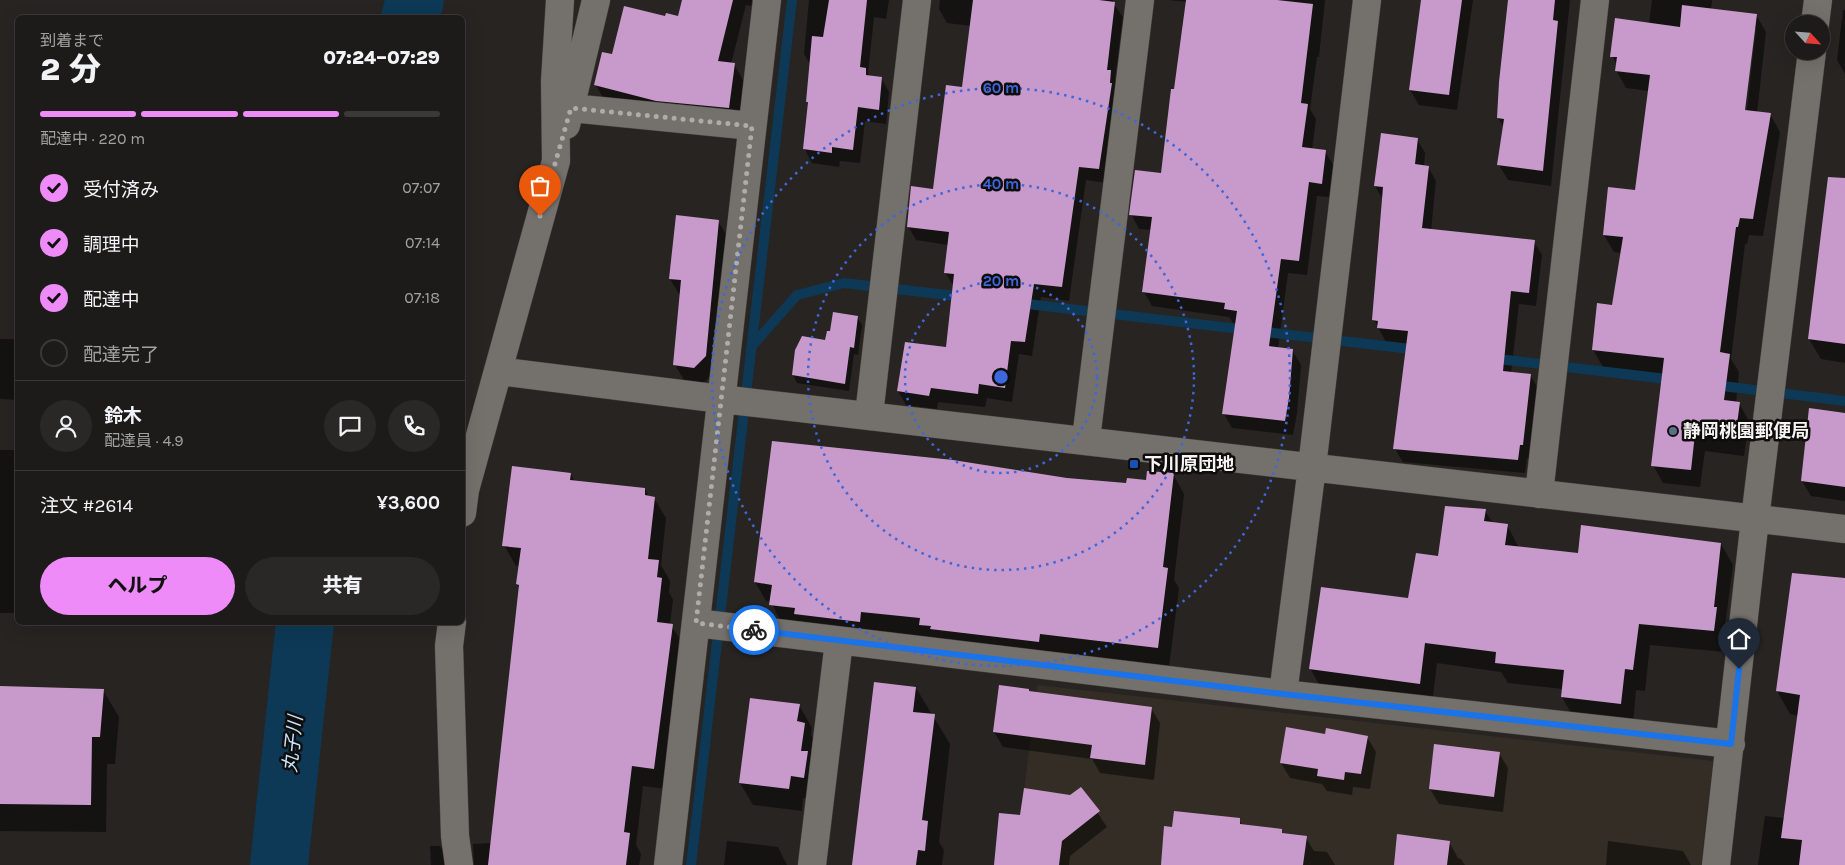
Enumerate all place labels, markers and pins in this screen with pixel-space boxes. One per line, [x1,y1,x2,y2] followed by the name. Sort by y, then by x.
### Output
[519,165,561,216] pin
[992,368,1010,386] centre of rings
[1683,420,1809,442] place label: 静岡桃園郵便局
[1667,425,1679,437] marker: 静岡桃園郵便局
[1144,453,1234,475] place label: 下川原団地
[1128,458,1140,470] marker: 下川原団地
[1718,618,1760,669] pin

